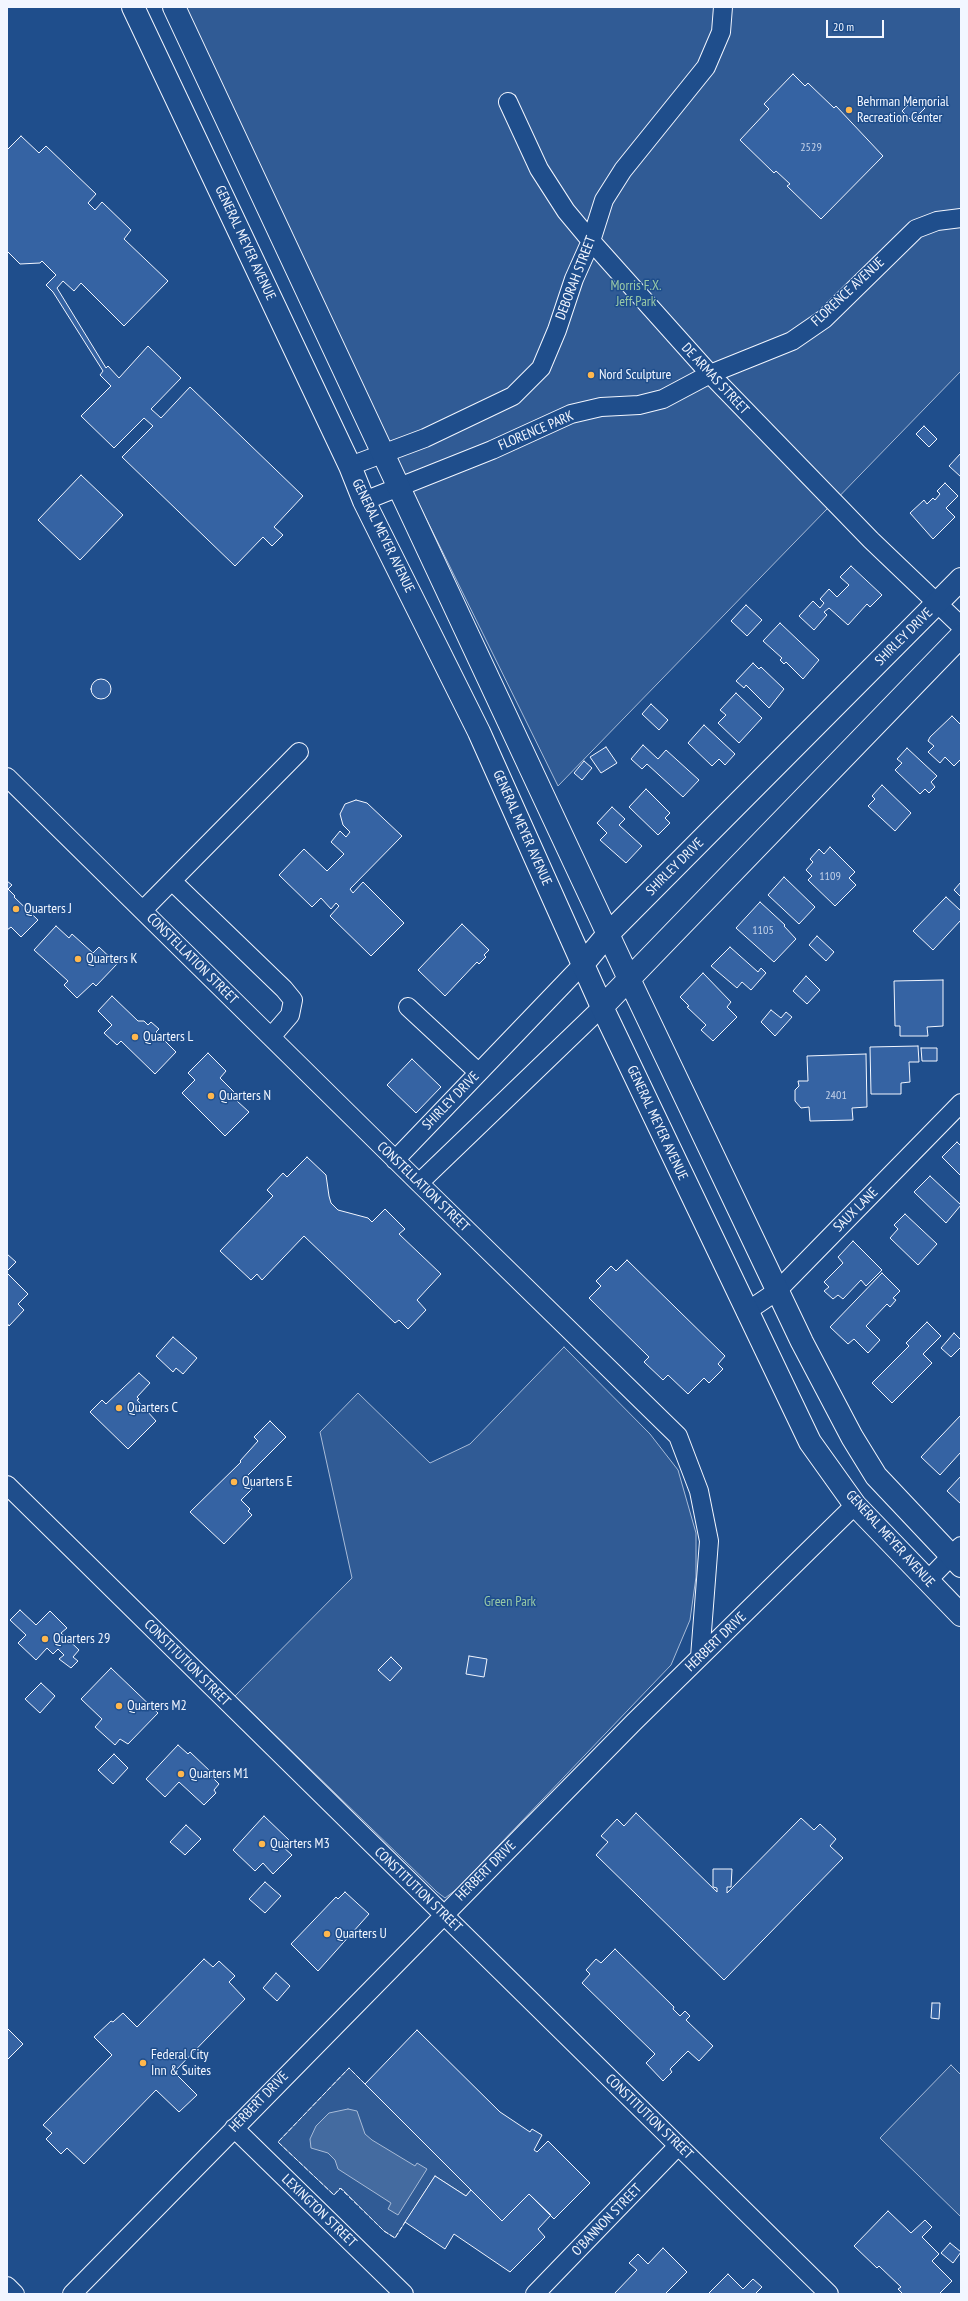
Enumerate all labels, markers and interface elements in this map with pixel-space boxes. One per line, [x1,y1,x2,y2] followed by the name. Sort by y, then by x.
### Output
[828,12,886,38] scale bar
[833,19,854,34] text: 20 m
[857,94,949,126] place label: Behrman Memorial Recreation Center
[844,105,854,115] marker: Behrman Memorial Recreation Center
[800,141,822,155] house number: 2529
[211,183,279,303] street label: GENERAL MEYER AVENUE
[552,234,600,322] street label: DEBORAH STREET
[808,254,888,330] street label: FLORENCE AVENUE
[610,278,662,310] park label: Morris F.X. Jeff Park
[678,340,752,418] street label: DE ARMAS STREET
[599,367,671,383] place label: Nord Sculpture
[586,370,596,380] marker: Nord Sculpture
[496,408,576,454] street label: FLORENCE PARK
[348,476,418,596] street label: GENERAL MEYER AVENUE
[872,605,936,669] street label: SHIRLEY DRIVE
[489,768,555,888] street label: GENERAL MEYER AVENUE
[643,835,707,899] street label: SHIRLEY DRIVE
[819,870,841,884] house number: 1109
[24,901,72,917] place label: Quarters J
[11,904,21,914] marker: Quarters J
[143,910,241,1008] street label: CONSTELLATION STREET
[752,924,774,938] house number: 1105
[86,951,137,967] place label: Quarters K
[73,954,83,964] marker: Quarters K
[143,1029,193,1045] place label: Quarters L
[130,1032,140,1042] marker: Quarters L
[623,1063,691,1183] street label: GENERAL MEYER AVENUE
[419,1068,483,1134] street label: SHIRLEY DRIVE
[219,1088,271,1104] place label: Quarters N
[825,1089,847,1103] house number: 2401
[206,1091,216,1101] marker: Quarters N
[373,1139,473,1235] street label: CONSTELLATION STREET
[830,1184,882,1236] street label: SAUX LANE
[127,1400,178,1416] place label: Quarters C
[114,1403,124,1413] marker: Quarters C
[242,1474,293,1490] place label: Quarters E
[229,1477,239,1487] marker: Quarters E
[842,1487,938,1591] street label: GENERAL MEYER AVENUE
[484,1594,536,1610] park label: Green Park
[682,1609,750,1675] street label: HERBERT DRIVE
[140,1616,234,1710] street label: CONSTITUTION STREET
[53,1631,110,1647] place label: Quarters 29
[40,1634,50,1644] marker: Quarters 29
[127,1698,187,1714] place label: Quarters M2
[114,1701,124,1711] marker: Quarters M2
[189,1766,249,1782] place label: Quarters M1
[176,1769,186,1779] marker: Quarters M1
[270,1836,330,1852] place label: Quarters M3
[453,1838,519,1904] street label: HERBERT DRIVE
[257,1839,267,1849] marker: Quarters M3
[371,1844,465,1936] street label: CONSTITUTION STREET
[335,1926,387,1942] place label: Quarters U
[322,1929,332,1939] marker: Quarters U
[151,2047,211,2080] place label: Federal City Inn & Suites
[138,2058,148,2068] marker: Federal City Inn & Suites
[226,2068,292,2136] street label: HERBERT DRIVE
[602,2071,696,2163] street label: CONSTITUTION STREET
[278,2171,360,2251] street label: LEXINGTON STREET
[568,2181,646,2259] street label: O'BANNON STREET

